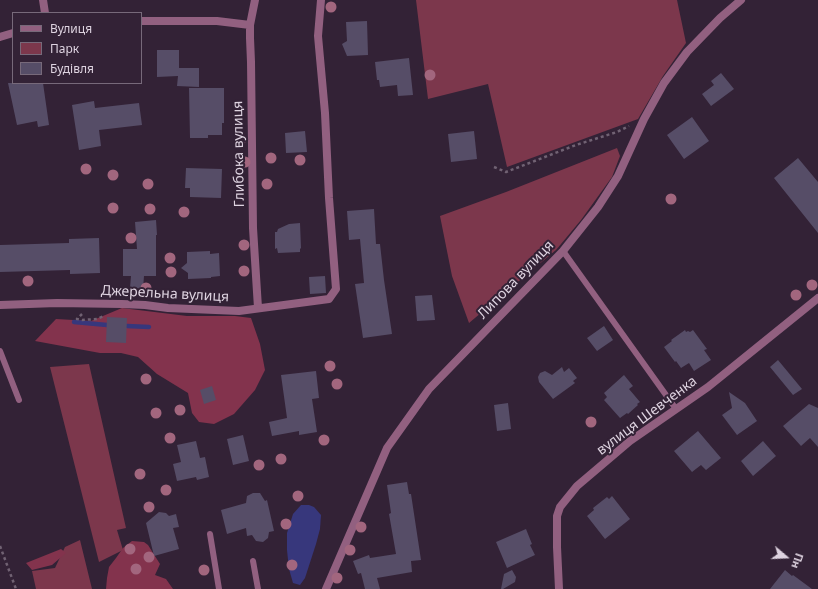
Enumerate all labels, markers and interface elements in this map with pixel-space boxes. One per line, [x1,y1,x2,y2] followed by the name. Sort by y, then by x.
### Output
[12,12,142,84] legend
[50,20,92,37] text: Вулиця
[50,40,79,57] text: Парк
[50,60,94,77] text: Будівля
[230,101,248,207] street label: Глибока вулиця
[474,237,558,323] street label: Липова вулиця
[101,282,229,306] street label: Джерельна вулиця
[594,373,700,459] street label: вулиця Шевченка
[766,537,806,577] north arrow
[788,551,807,571] text: Пн

